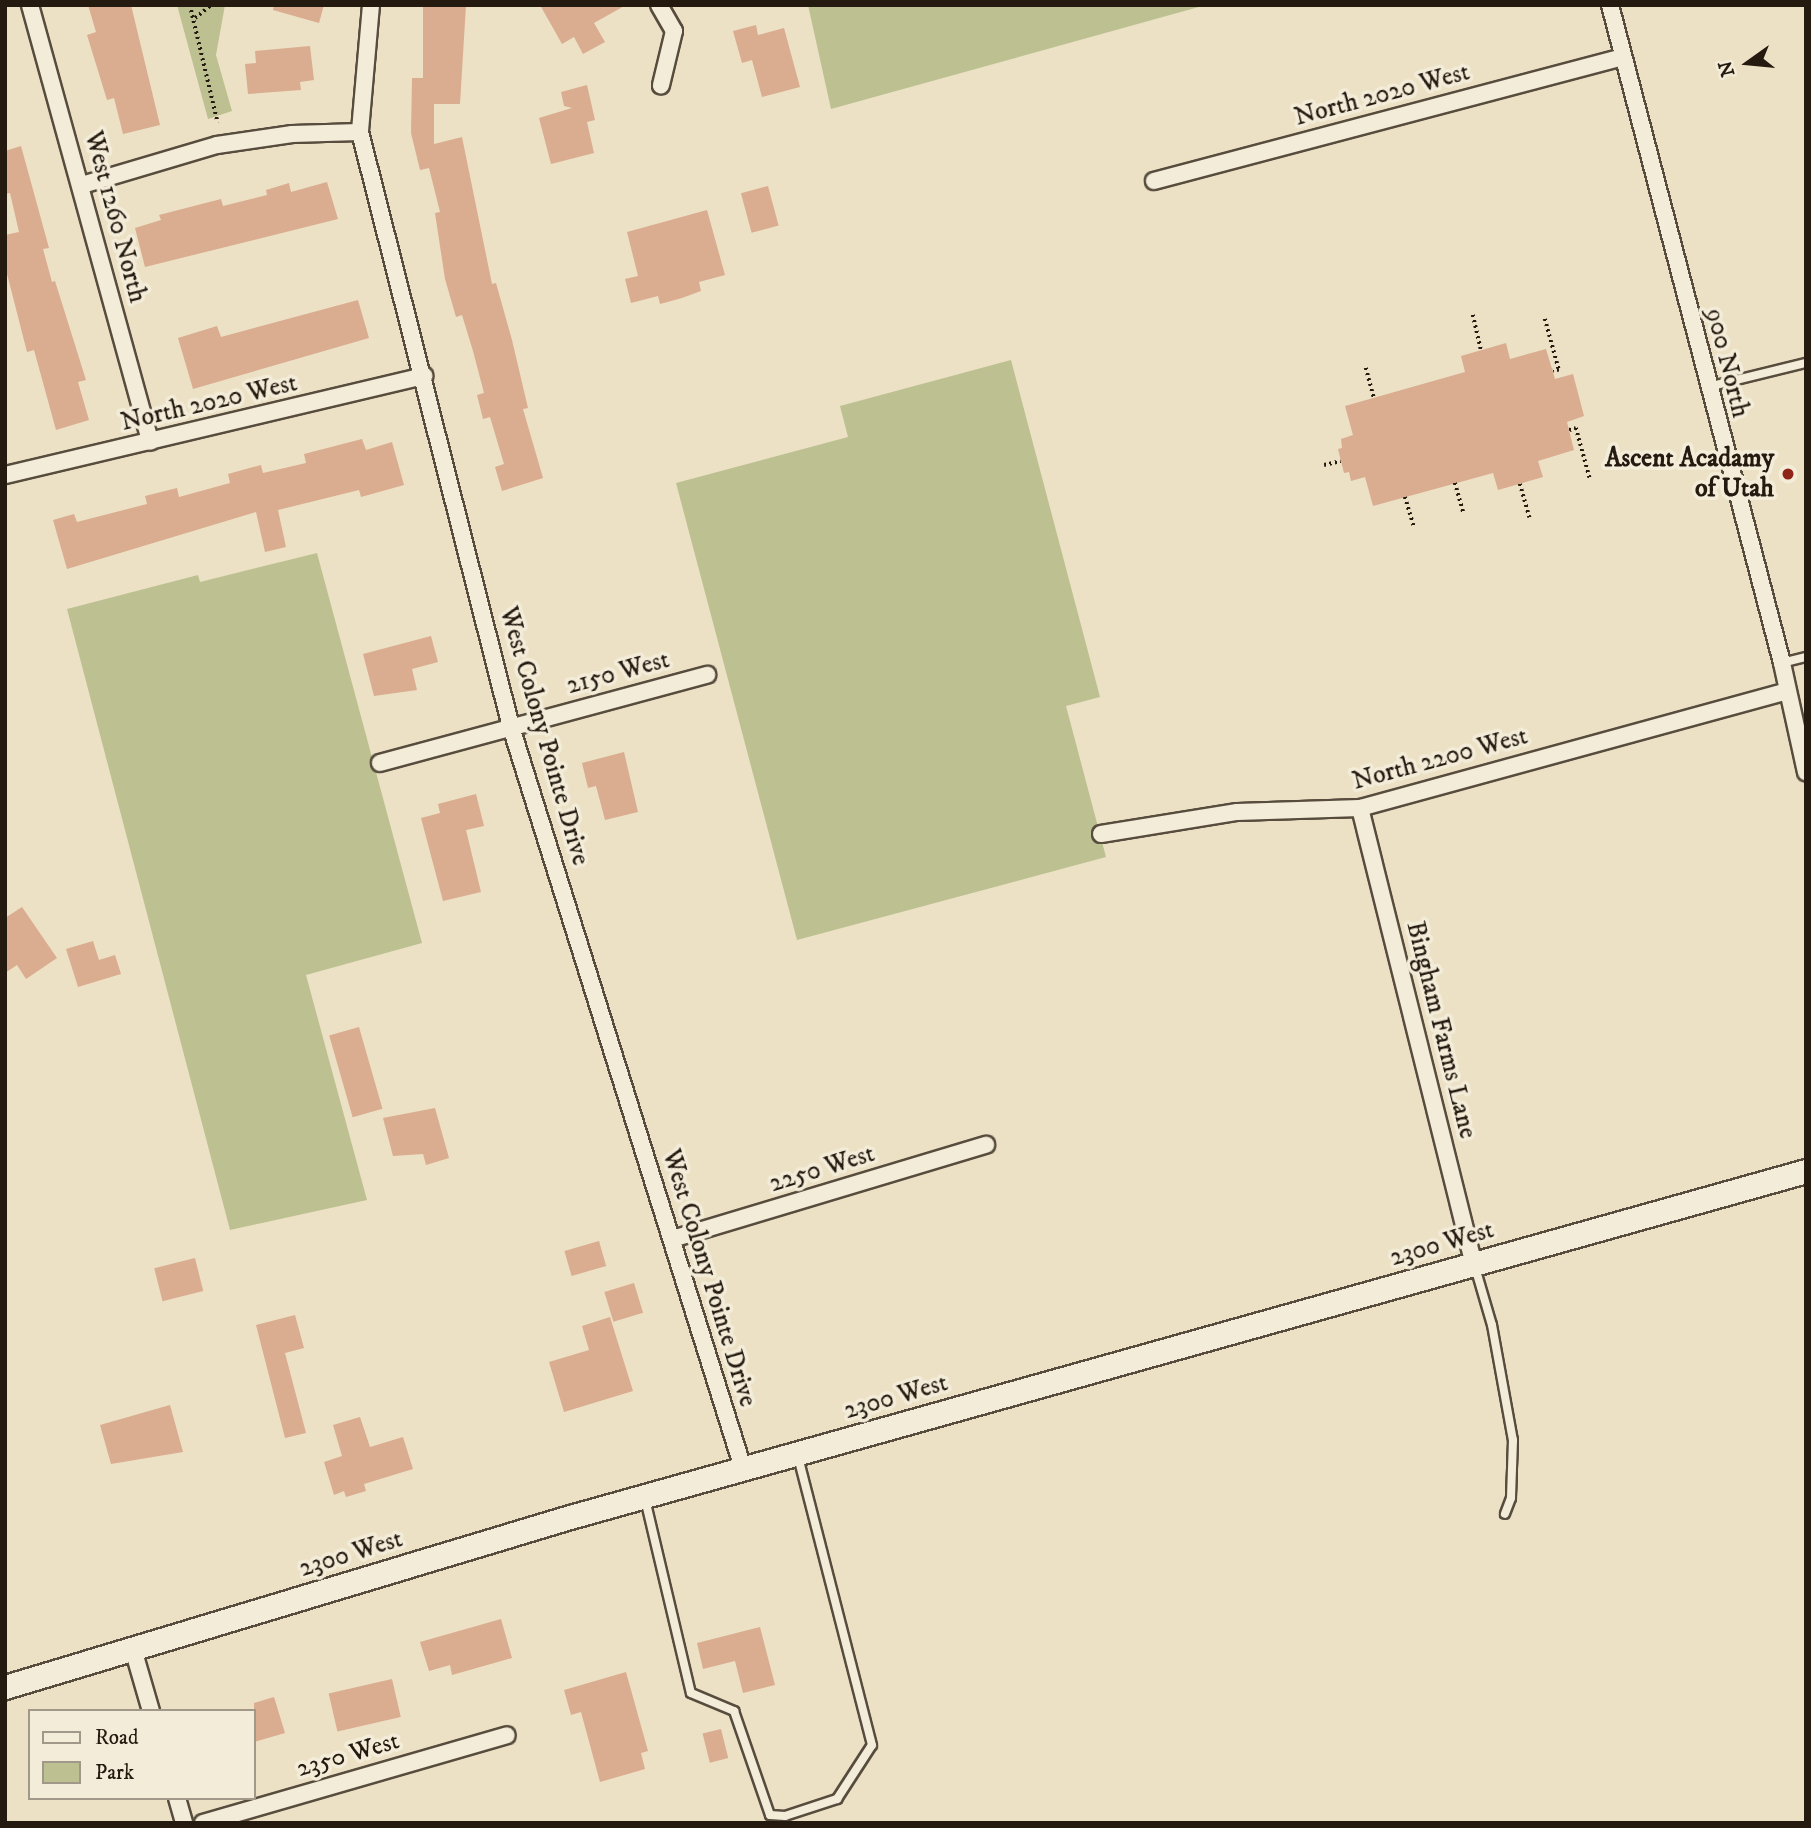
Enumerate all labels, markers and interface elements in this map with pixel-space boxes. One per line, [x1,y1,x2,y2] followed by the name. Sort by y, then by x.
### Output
[1713,28,1783,98] north arrow
[1291,57,1473,133] street label: North 2020 West
[1714,58,1740,79] text: N
[77,128,153,306] street label: West 1260 North
[1698,305,1756,421] street label: 900 North
[118,368,300,438] street label: North 2020 West
[1605,443,1774,504] place label: Ascent Acadamy of Utah
[1780,466,1796,482] marker: Ascent Acadamy of Utah
[492,603,596,869] street label: West Colony Pointe Drive
[563,644,673,702] street label: 2150 West
[1349,721,1531,797] street label: North 2200 West
[1399,918,1483,1142] street label: Bingham Farms Lane
[766,1138,878,1200] street label: 2250 West
[655,1146,763,1410] street label: West Colony Pointe Drive
[1387,1214,1497,1274] street label: 2300 West
[841,1367,951,1427] street label: 2300 West
[296,1524,406,1584] street label: 2300 West
[28,1709,256,1800] legend
[95,1725,139,1751] text: Road
[293,1725,403,1785] street label: 2350 West
[95,1760,134,1786] text: Park

